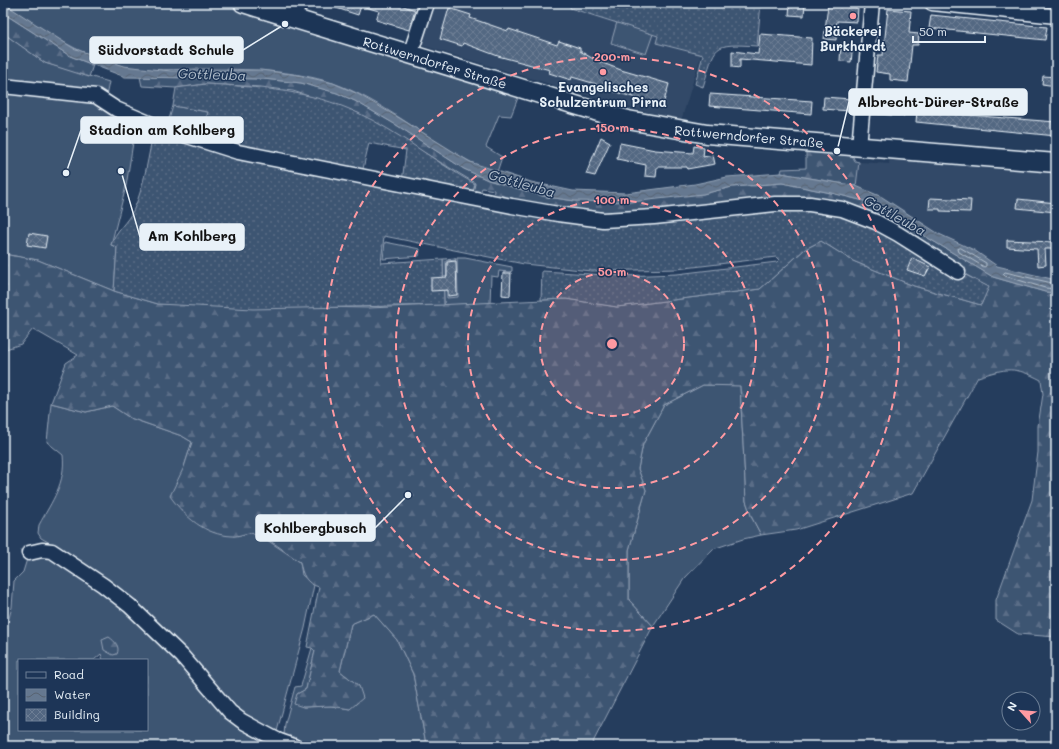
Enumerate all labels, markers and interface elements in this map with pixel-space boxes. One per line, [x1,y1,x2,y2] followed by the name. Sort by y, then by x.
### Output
[848,11,858,21] marker: Bäckerei Burkhardt
[913,18,985,44] scale bar
[820,22,886,54] place label: Bäckerei Burkhardt
[919,23,947,39] text: 50 m
[361,32,509,92] street label: Rottwerndorfer Straße
[90,37,243,63] callout: Südvorstadt Schule
[98,40,234,59] text: Südvorstadt Schule
[594,48,630,64] text: 200 m
[177,63,247,85] water label: Gottleuba
[598,67,608,77] marker: Evangelisches Schulzentrum Pirna
[539,78,667,110] place label: Evangelisches Schulzentrum Pirna
[849,89,1027,115] callout: Albrecht-Dürer-Straße
[857,92,1019,111] text: Albrecht-Dürer-Straße
[81,117,243,143] callout: Stadion am Kohlberg
[595,119,629,135] text: 150 m
[89,120,235,139] text: Stadion am Kohlberg
[674,121,824,151] street label: Rottwerndorfer Straße
[486,164,558,202] water label: Gottleuba
[860,190,930,240] water label: Gottleuba
[595,191,629,207] text: 100 m
[140,224,244,250] callout: Am Kohlberg
[148,226,236,245] text: Am Kohlberg
[598,263,626,279] text: 50 m
[605,337,619,351] centre of rings
[256,515,375,541] callout: Kohlbergbusch
[264,518,367,537] text: Kohlbergbusch
[18,659,148,731] legend
[54,666,84,682] text: Road
[54,686,91,702] text: Water
[1001,691,1041,731] north arrow
[1003,699,1020,713] text: N
[54,706,100,722] text: Building

